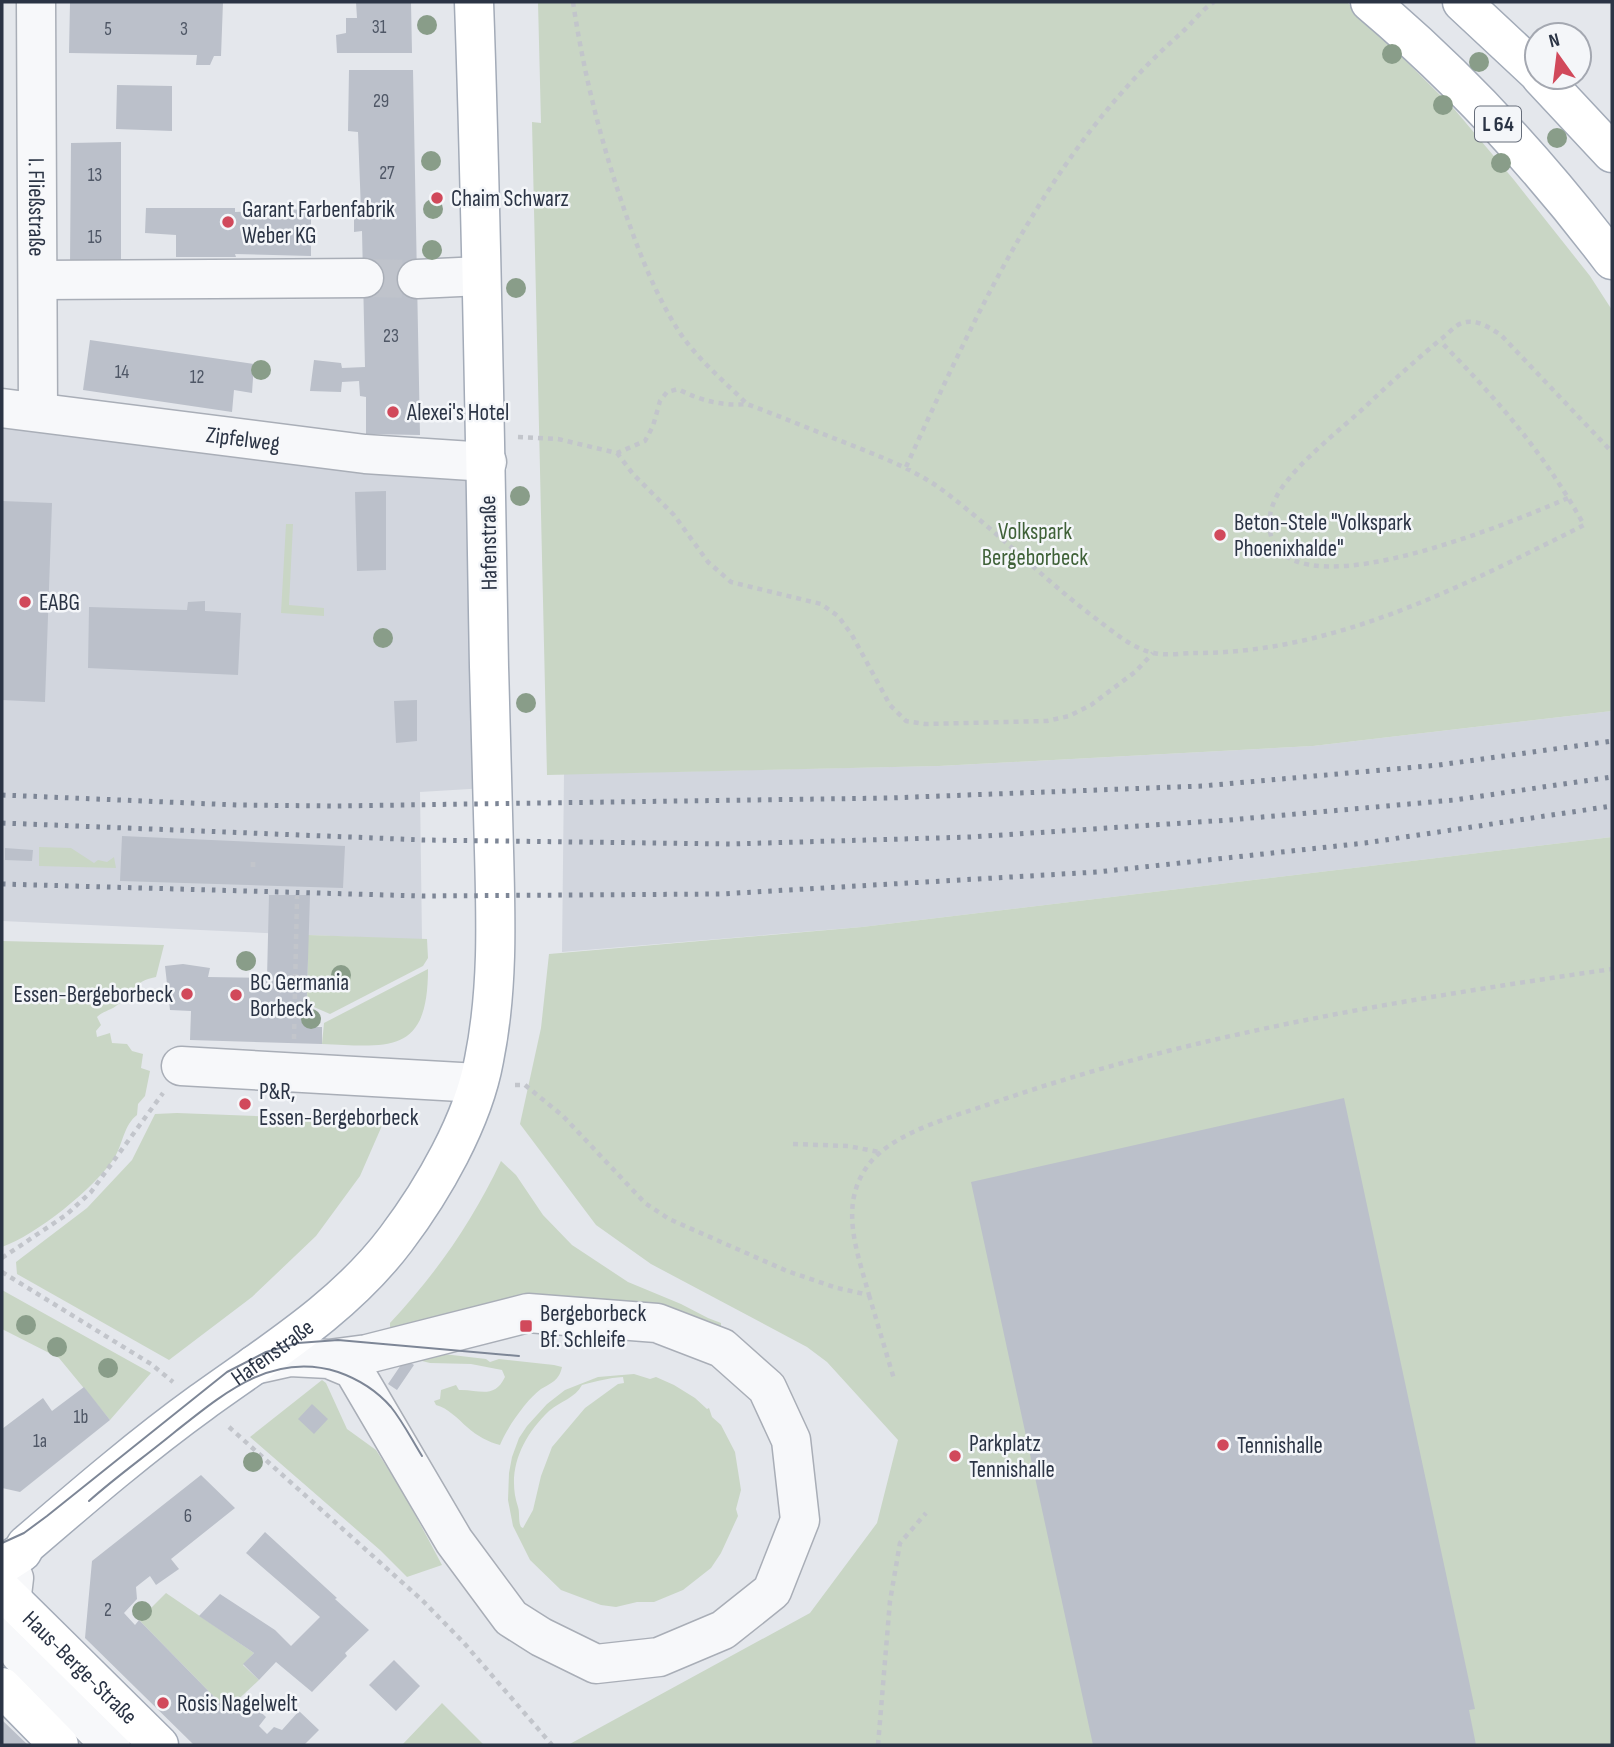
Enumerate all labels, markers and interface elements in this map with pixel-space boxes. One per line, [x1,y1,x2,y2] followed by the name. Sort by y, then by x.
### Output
[372,16,387,39] house number: 31
[104,18,112,41] house number: 5
[180,18,188,41] house number: 3
[1523,21,1593,91] north arrow
[1547,29,1562,53] text: N
[373,90,389,113] house number: 29
[1475,106,1521,142] road number: L 64
[22,158,50,256] street label: I. Fließstraße
[379,162,395,185] house number: 27
[88,164,102,187] house number: 13
[451,185,569,213] place label: Chaim Schwarz
[429,190,445,206] marker: Chaim Schwarz
[242,196,395,250] place label: Garant Farbenfabrik Weber KG
[220,214,236,230] marker: Garant Farbenfabrik Weber KG
[88,226,102,249] house number: 15
[383,325,399,348] house number: 23
[115,361,129,384] house number: 14
[190,366,204,389] house number: 12
[406,399,509,427] place label: Alexei's Hotel
[385,404,401,420] marker: Alexei's Hotel
[204,421,282,458] street label: Zipfelweg
[474,495,504,591] street label: Hafenstraße
[1234,509,1412,563] place label: Beton-Stele "Volkspark Phoenixhalde"
[982,518,1088,572] park label: Volkspark Bergeborbeck
[1212,527,1228,543] marker: Beton-Stele "Volkspark Phoenixhalde"
[39,589,80,617] place label: EABG
[17,594,33,610] marker: EABG
[250,969,349,1023] place label: BC Germania Borbeck
[13,981,173,1009] place label: Essen-Bergeborbeck
[179,986,195,1002] marker: Essen-Bergeborbeck
[228,987,244,1003] marker: BC Germania Borbeck
[259,1078,419,1132] place label: P&R, Essen-Bergeborbeck
[237,1096,253,1112] marker: P&R, Essen-Bergeborbeck
[540,1300,646,1354] place label: Bergeborbeck Bf. Schleife
[226,1313,320,1392] street label: Hafenstraße
[518,1318,534,1334] marker: Bergeborbeck Bf. Schleife
[74,1406,88,1429] house number: 1b
[33,1430,47,1453] house number: 1a
[969,1430,1055,1484] place label: Parkplatz Tennishalle
[1237,1432,1323,1460] place label: Tennishalle
[1215,1437,1231,1453] marker: Tennishalle
[947,1448,963,1464] marker: Parkplatz Tennishalle
[184,1505,192,1528] house number: 6
[104,1599,112,1622] house number: 2
[16,1605,143,1731] street label: Haus-Berge-Straße
[177,1690,298,1718] place label: Rosis Nagelwelt
[155,1695,171,1711] marker: Rosis Nagelwelt

